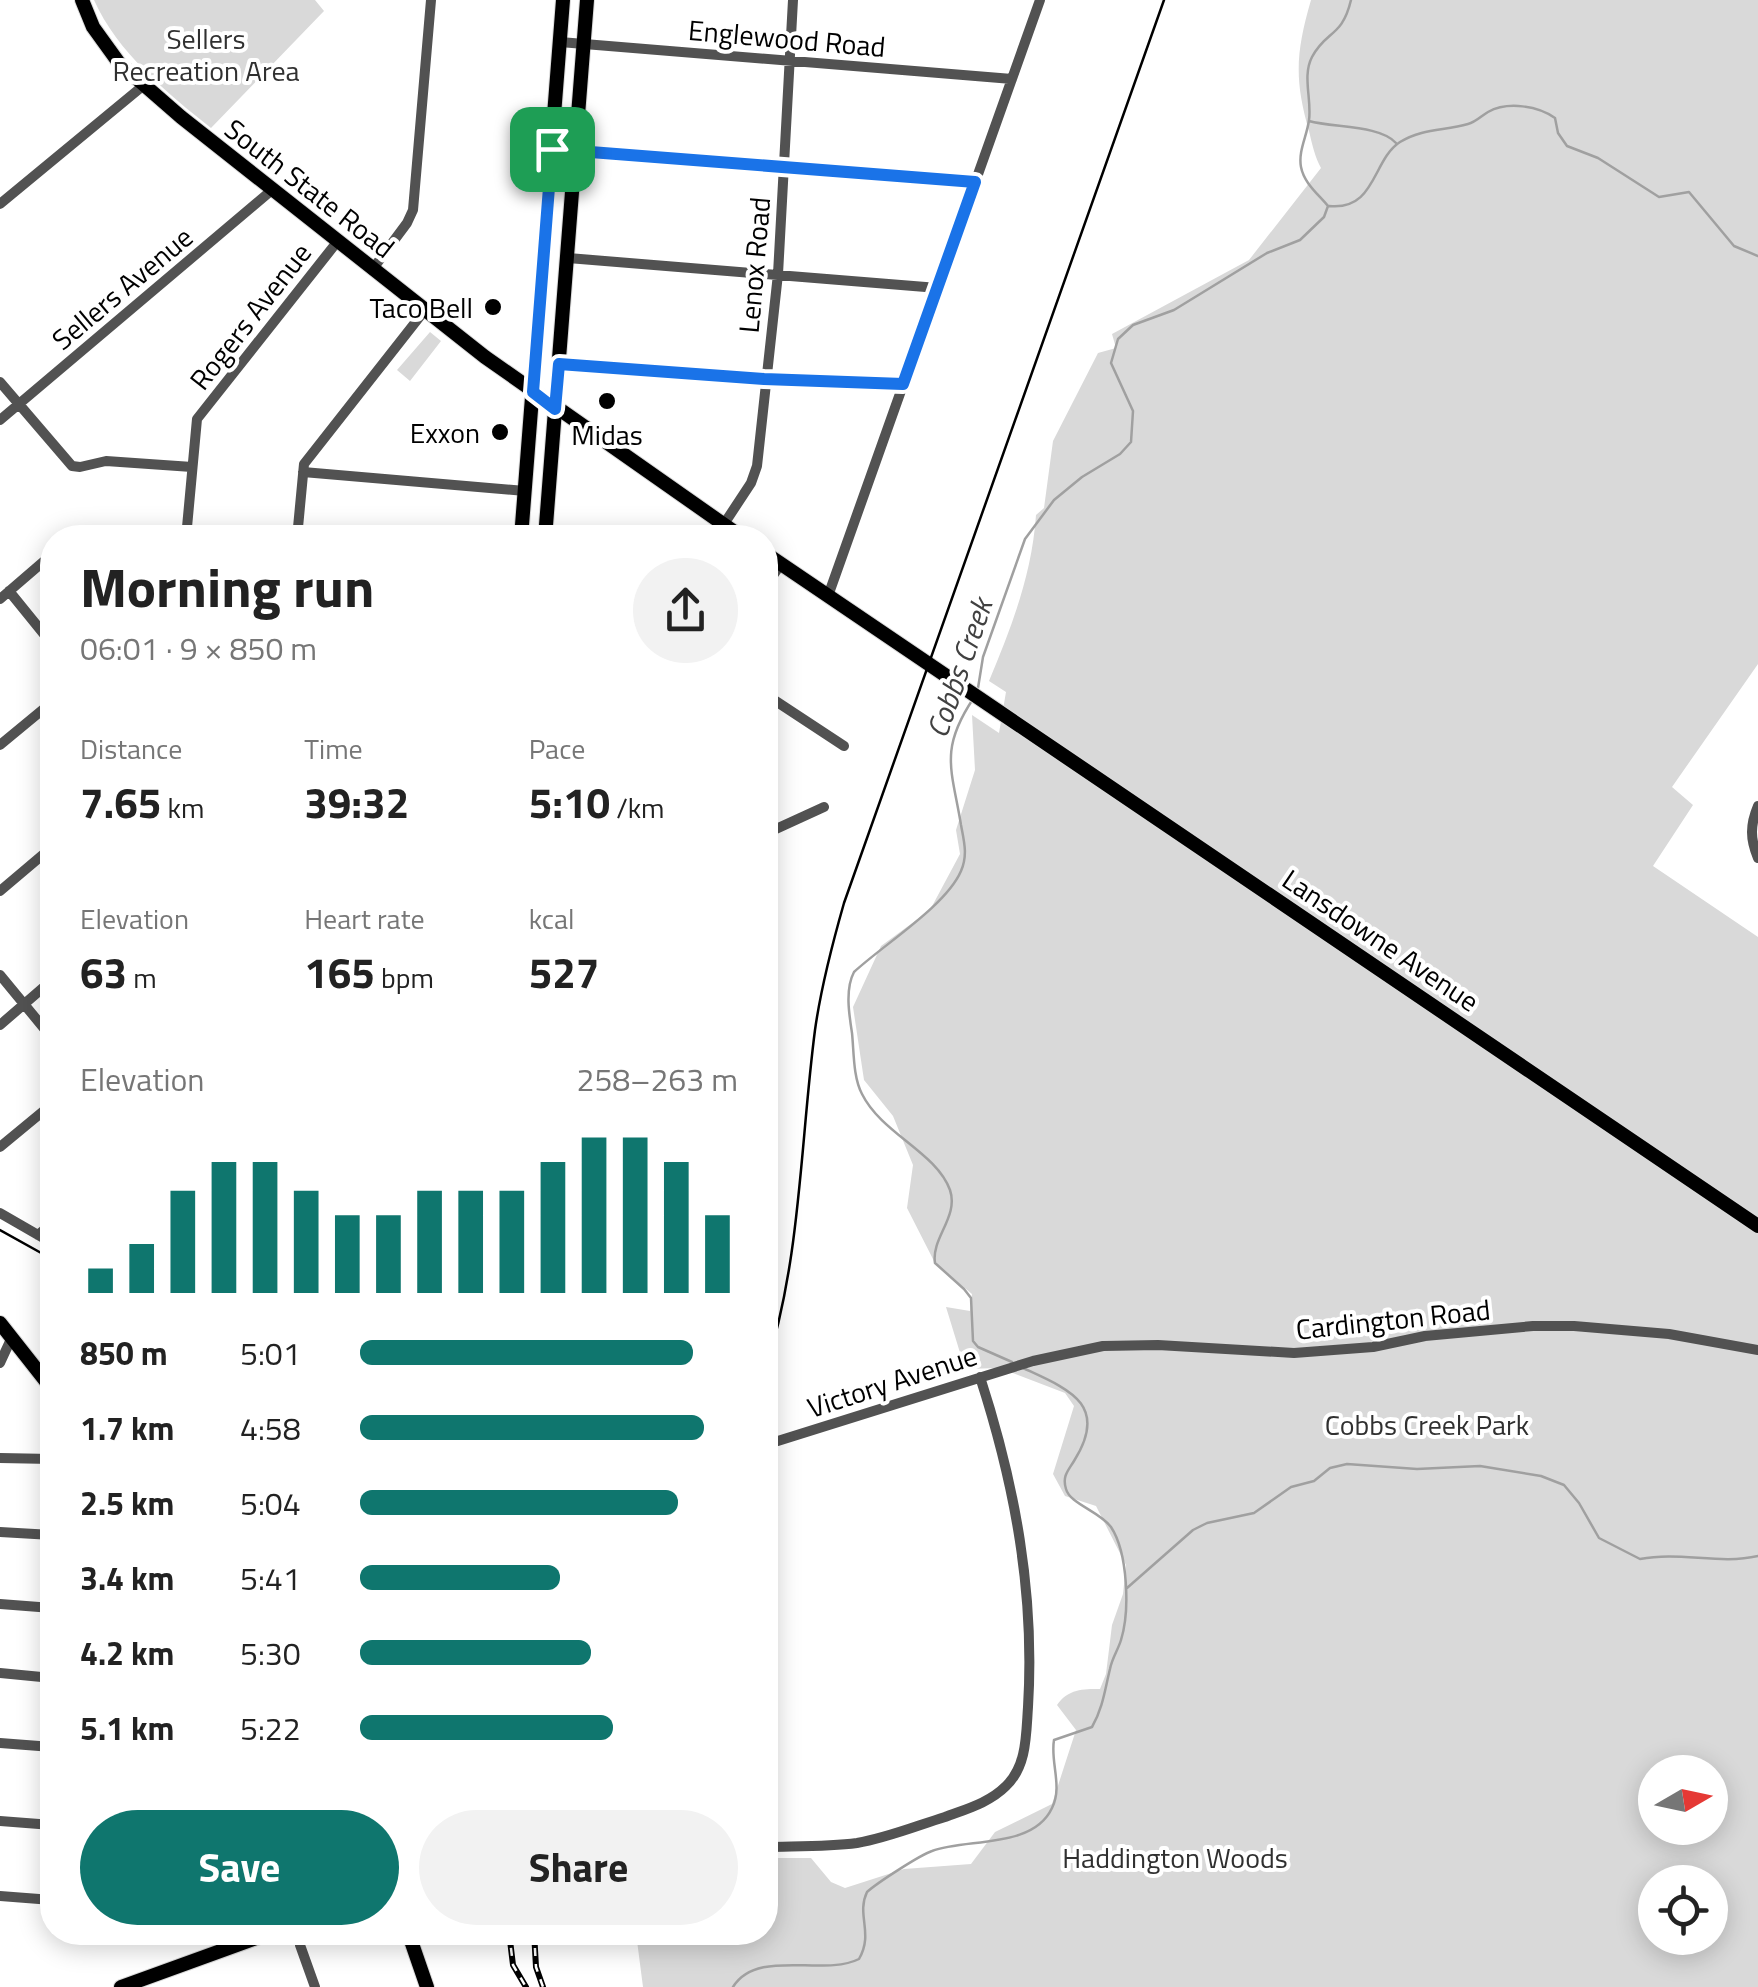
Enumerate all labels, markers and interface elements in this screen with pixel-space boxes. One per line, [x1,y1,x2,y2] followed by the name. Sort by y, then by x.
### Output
[687,8,887,68] street label: Englewood Road
[112,17,300,92] park label: Sellers Recreation Area
[510,107,595,192] pin
[216,108,404,268] street label: South State Road
[525,122,580,177] icon: arrive
[727,195,781,335] street label: Lenox Road
[42,216,202,360] street label: Sellers Avenue
[179,233,321,399] street label: Rogers Avenue
[369,286,473,329] place label: Taco Bell
[482,296,504,318] marker: Taco Bell
[596,390,618,412] marker: Midas
[410,411,480,454] place label: Exxon
[571,413,643,456] place label: Midas
[489,421,511,443] marker: Exxon
[80,545,374,628] text: Morning run
[633,558,738,663] button: share
[914,589,1005,744] water label: Cobbs Creek
[80,624,317,672] text: 06:01 · 9 × 850 m
[80,727,182,770] text: Distance
[304,727,363,770] text: Time
[529,727,585,770] text: Pace
[80,770,161,834] text: 7.65
[304,770,409,834] text: 39:32
[529,770,610,834] text: 5:10
[161,786,204,829] text: km
[610,786,665,829] text: /km
[1274,858,1488,1022] street label: Lansdowne Avenue
[80,897,189,940] text: Elevation
[304,897,425,940] text: Heart rate
[529,897,574,940] text: kcal
[80,940,127,1004] text: 63
[304,940,375,1004] text: 165
[529,940,599,1004] text: 527
[127,956,157,999] text: m
[375,956,434,999] text: bpm
[80,1055,204,1103] text: Elevation
[576,1055,738,1103] text: 258–263 m
[1294,1287,1492,1351] street label: Cardington Road
[80,1329,168,1377] text: 850 m
[240,1329,301,1377] text: 5:01
[802,1333,982,1429] street label: Victory Avenue
[1325,1403,1529,1446] park label: Cobbs Creek Park
[80,1404,174,1452] text: 1.7 km
[240,1404,301,1452] text: 4:58
[80,1479,174,1527] text: 2.5 km
[240,1479,301,1527] text: 5:04
[80,1554,174,1602] text: 3.4 km
[240,1554,301,1602] text: 5:41
[80,1629,174,1677] text: 4.2 km
[240,1629,301,1677] text: 5:30
[80,1704,174,1752] text: 5.1 km
[240,1704,301,1752] text: 5:22
[1638,1755,1728,1845] north arrow
[1638,1755,1728,1955] map controls
[80,1810,399,1925] button: Save
[419,1810,738,1925] button: Share
[1062,1836,1288,1879] park label: Haddington Woods
[1638,1865,1728,1955] button: locate

